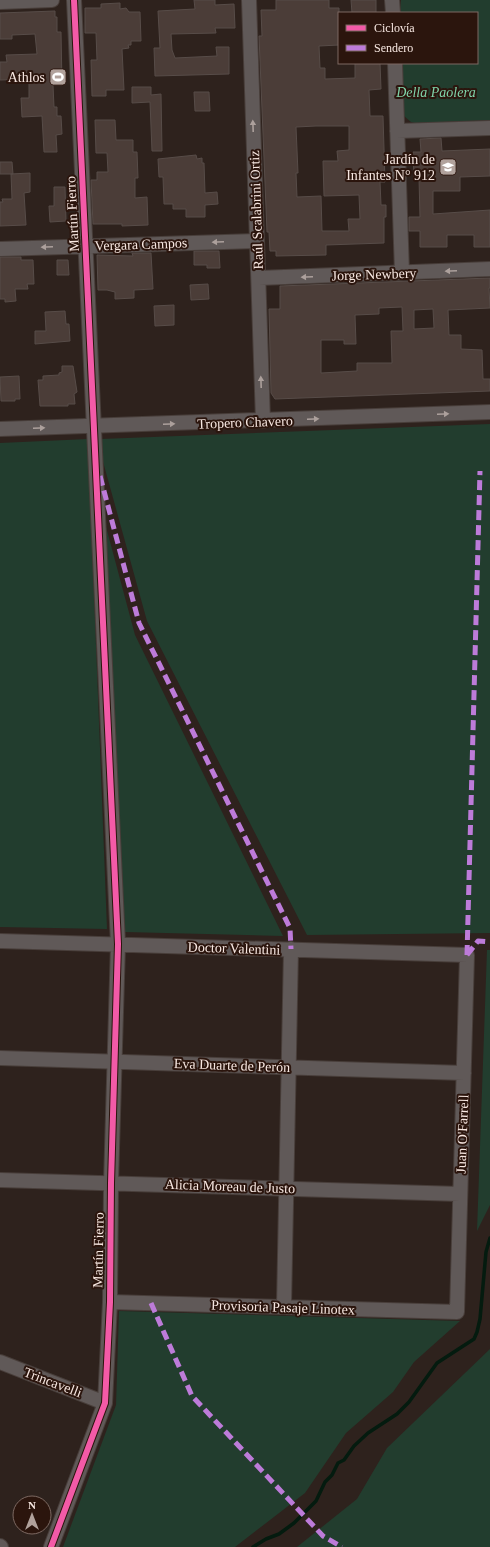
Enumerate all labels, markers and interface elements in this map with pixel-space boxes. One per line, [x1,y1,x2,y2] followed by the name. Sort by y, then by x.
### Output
[338,12,478,64] legend
[374,21,415,35] text: Ciclovía
[374,41,413,55] text: Sendero
[48,67,68,87] sports icon: Athlos
[8,70,45,85] place label: Athlos
[395,85,476,100] park label: Della Paolera
[250,119,256,132] one-way arrow
[247,150,266,270] street label: Raúl Scalabrini Ortiz
[346,152,435,183] place label: Jardín de Infantes N° 912
[438,157,458,177] school or university icon: Jardín de Infantes N° 912
[63,176,82,252] street label: Martín Fierro
[94,235,188,254] street label: Vergara Campos
[211,239,224,245] one-way arrow
[40,244,53,250] one-way arrow
[331,266,417,283] street label: Jorge Newbery
[444,268,457,274] one-way arrow
[301,273,313,280] one-way arrow
[258,376,265,388] one-way arrow
[437,411,450,417] one-way arrow
[197,413,293,432] street label: Tropero Chavero
[307,416,320,422] one-way arrow
[163,421,176,427] one-way arrow
[33,425,46,431] one-way arrow
[187,939,281,958] street label: Doctor Valentini
[174,1056,290,1075] street label: Eva Duarte de Perón
[454,1094,471,1174] street label: Juan O'Farrell
[165,1177,295,1196] street label: Alicia Moreau de Justo
[90,1212,107,1288] street label: Martín Fierro
[211,1297,355,1318] street label: Provisoria Pasaje Linotex
[22,1365,84,1400] street label: Trincavelli
[12,1495,52,1535] north arrow
[28,1499,36,1511] text: N

